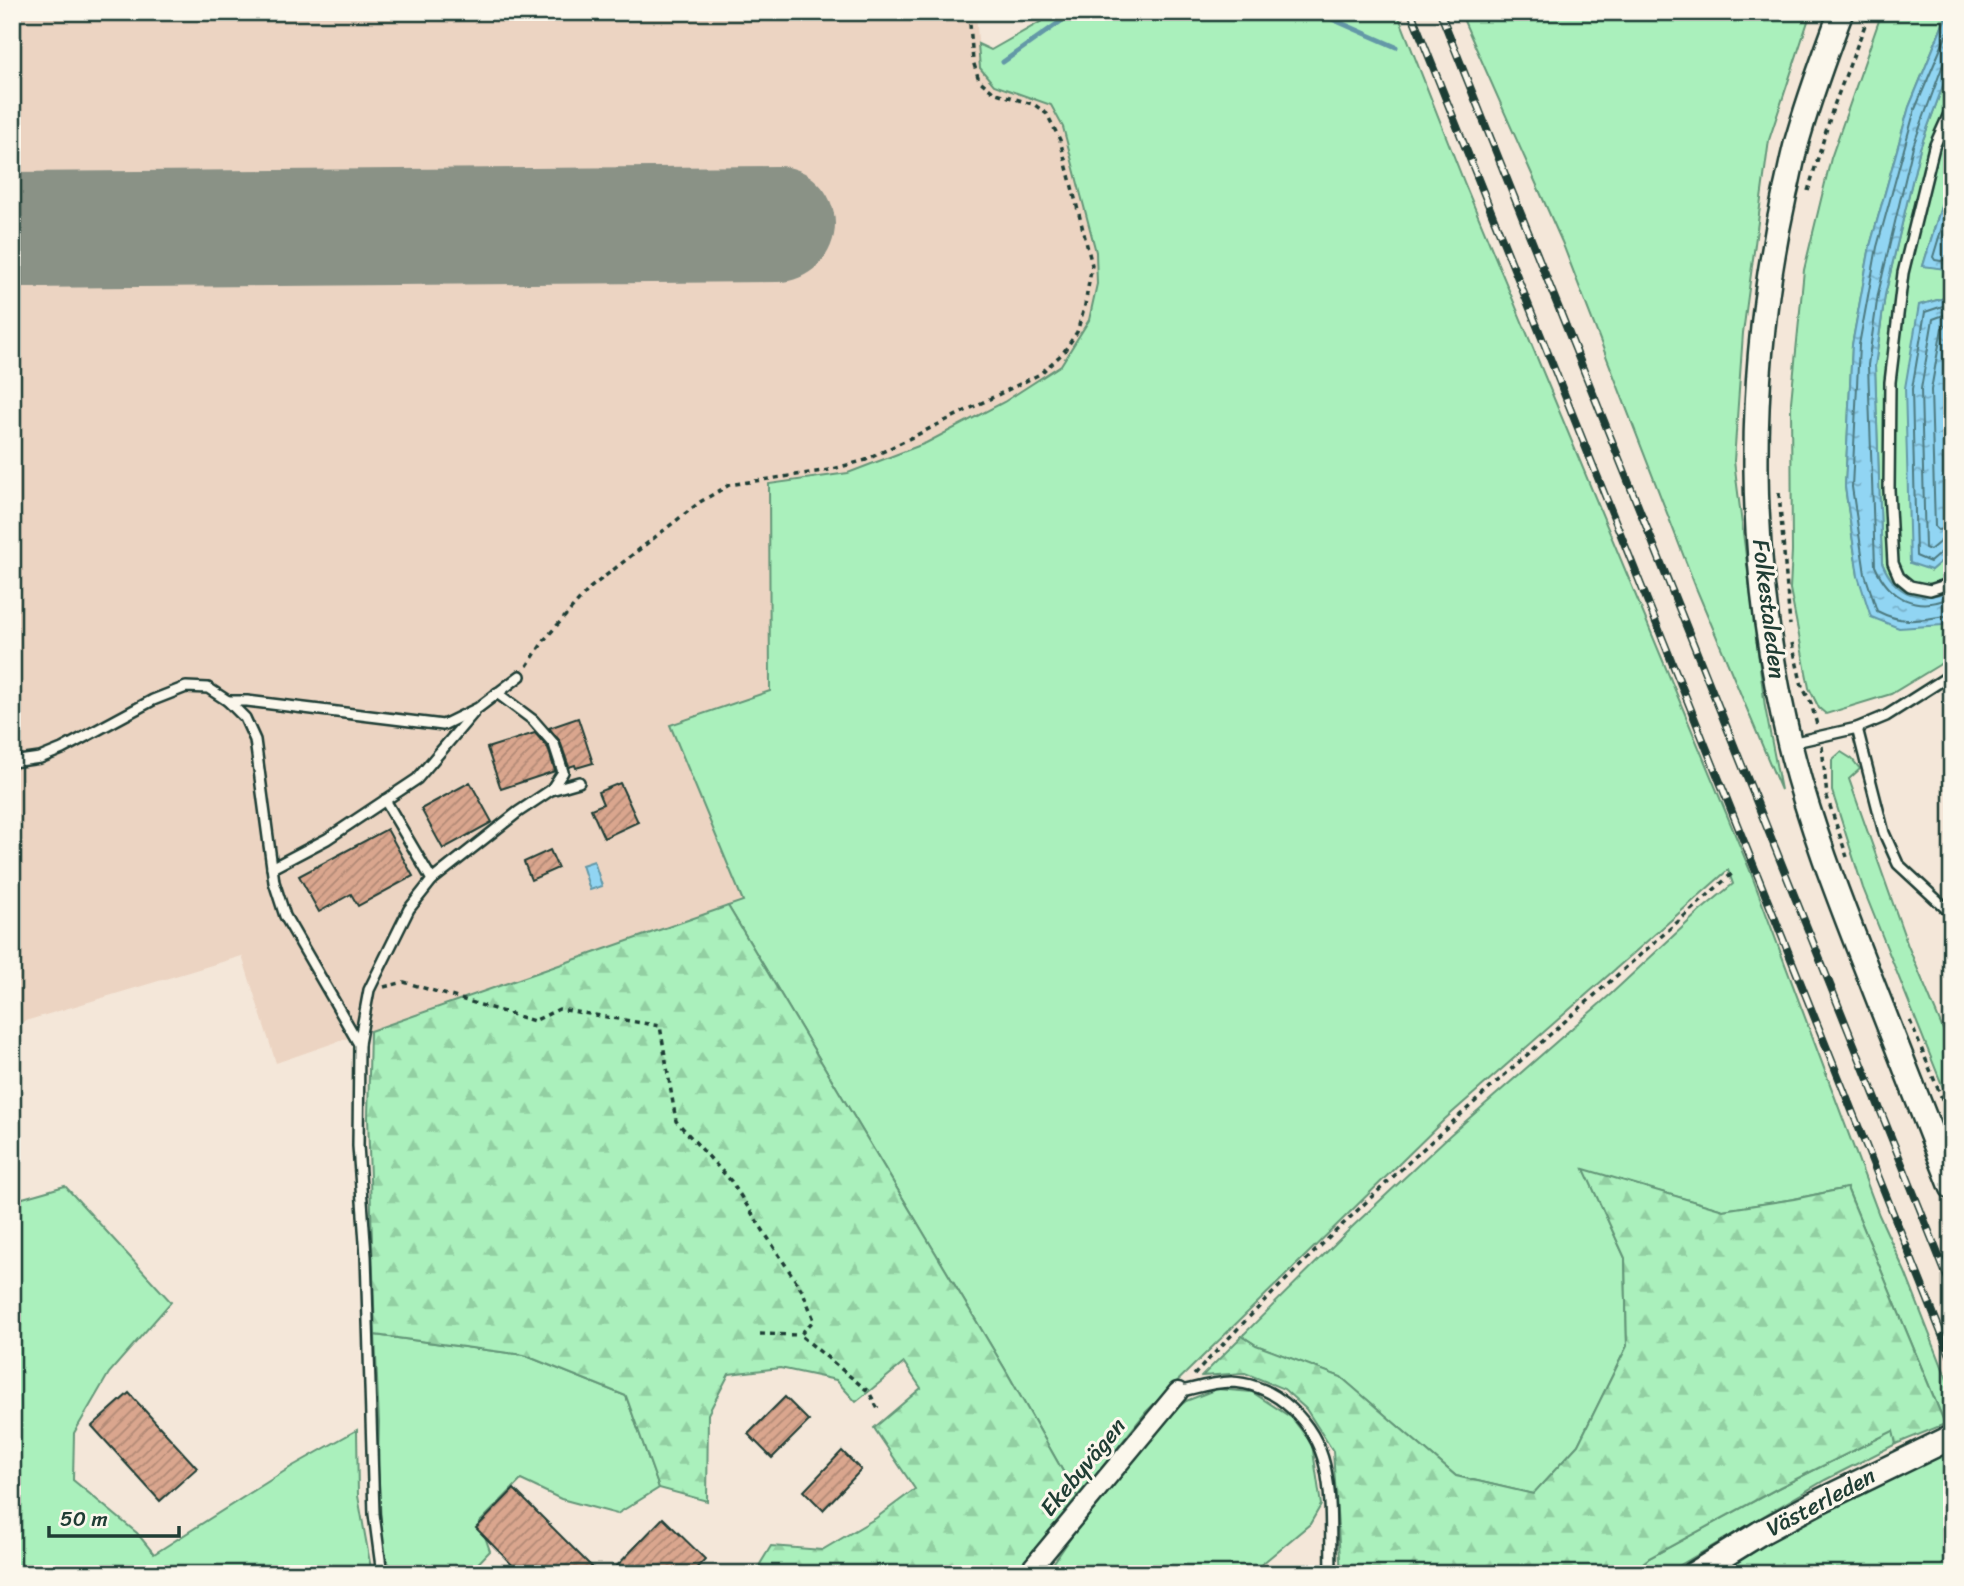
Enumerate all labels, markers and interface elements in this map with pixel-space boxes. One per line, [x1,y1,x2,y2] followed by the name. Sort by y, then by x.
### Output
[1740,537,1798,681] street label: Folkestaleden
[1029,1408,1137,1526] street label: Ekebyvägen
[1759,1456,1884,1548] street label: Västerleden
[49,1495,178,1539] scale bar
[60,1500,108,1538] text: 50 m

